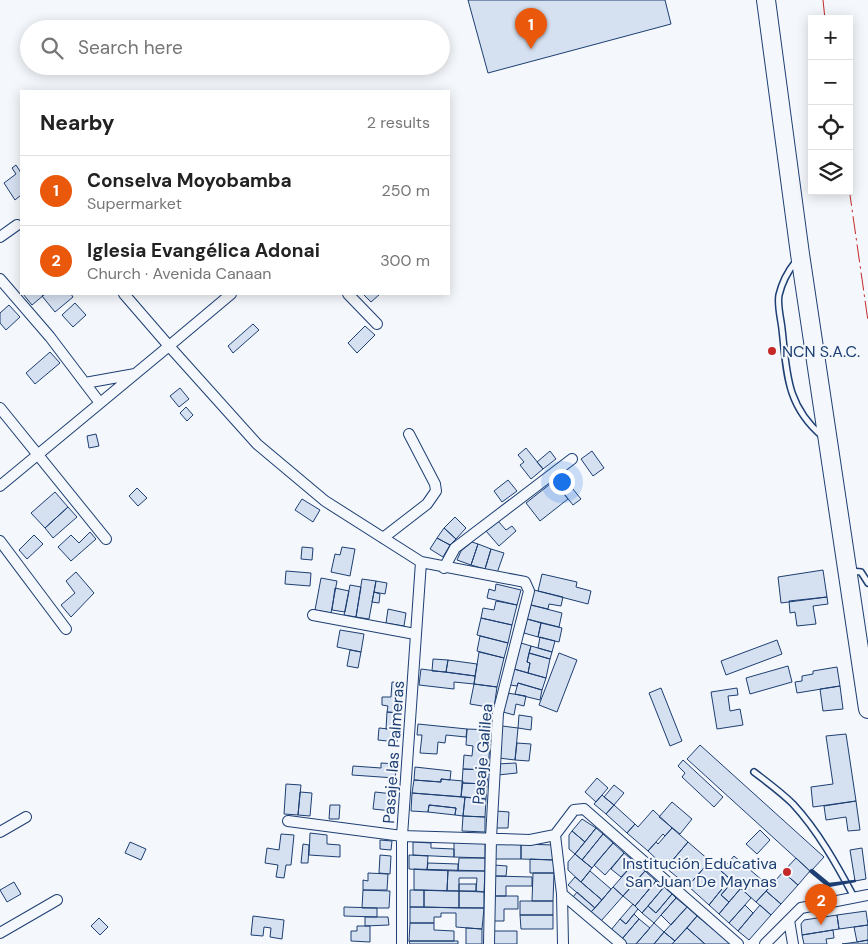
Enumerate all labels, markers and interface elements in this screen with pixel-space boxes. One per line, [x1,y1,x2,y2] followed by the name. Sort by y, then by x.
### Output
[515,8,547,49] pin: 1
[808,15,853,195] map controls
[808,15,853,60] button: +
[20,20,450,75] search box
[38,34,66,62] icon: search
[78,35,183,60] text: Search here
[808,60,853,105] button: −
[808,105,853,150] button: locate
[40,109,114,137] text: Nearby
[367,112,430,133] text: 2 results
[808,150,853,195] button: layers
[87,168,292,193] text: Conselva Moyobamba
[53,180,59,201] text: 1
[382,180,430,201] text: 250 m
[87,193,182,214] text: Supermarket
[87,238,320,263] text: Iglesia Evangélica Adonai
[51,250,61,271] text: 2
[380,250,430,271] text: 300 m
[87,263,271,284] text: Church · Avenida Canaan
[782,341,860,362] place label: NCN S.A.C.
[766,345,778,357] marker: NCN S.A.C.
[549,469,575,495] your location
[378,680,409,824] street label: Pasaje las Palmeras
[468,703,497,805] street label: Pasaje Galilea
[622,853,777,892] place label: Institución Educativa San Juan De Maynas
[781,866,793,878] marker: Institución Educativa San Juan De Maynas
[805,884,837,925] pin: 2

